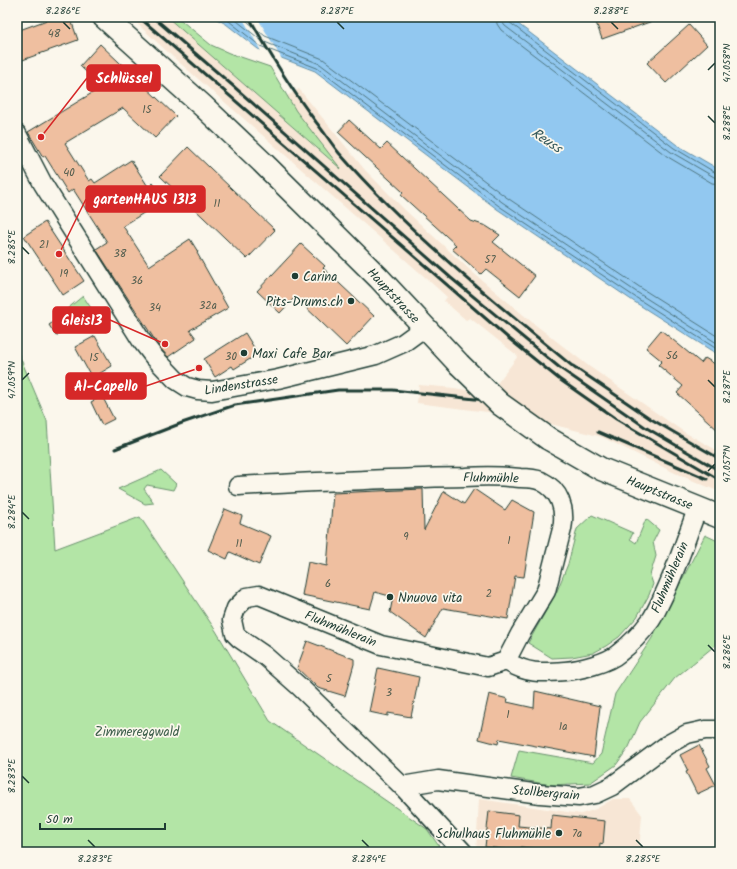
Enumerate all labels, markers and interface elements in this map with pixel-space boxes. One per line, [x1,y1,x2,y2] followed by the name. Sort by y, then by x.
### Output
[45,3,82,19] text: 8.286°E
[320,3,355,19] text: 8.287°E
[593,3,630,19] text: 8.288°E
[48,25,61,43] house number: 48
[719,43,735,83] text: 47.058°N
[87,65,160,91] callout: Schlüssel
[96,68,153,90] text: Schlüssel
[142,101,153,119] house number: 15
[719,104,735,141] text: 8.288°E
[527,122,568,160] water label: Reuss
[63,164,75,182] house number: 40
[86,186,205,212] callout: gartenHAUS 1313
[93,189,197,211] text: gartenHAUS 1313
[214,195,220,213] house number: 11
[4,228,20,264] text: 8.285°E
[39,236,49,254] house number: 21
[114,245,127,263] house number: 38
[485,251,496,269] house number: 57
[361,263,425,329] street label: Hauptstrasse
[60,265,69,283] house number: 19
[303,267,337,288] place label: Carina
[290,271,300,281] marker: Carina
[131,272,143,290] house number: 36
[266,292,343,313] place label: Pits-Drums.ch
[346,296,356,306] marker: Pits-Drums.ch
[199,297,217,315] house number: 32a
[149,299,161,317] house number: 34
[53,307,110,333] callout: Gleis13
[62,310,103,332] text: Gleis13
[252,344,331,365] place label: Maxi Cafe Bar
[666,347,678,365] house number: 56
[225,348,237,366] house number: 30
[239,348,249,358] marker: Maxi Cafe Bar
[89,349,100,367] house number: 15
[4,361,20,399] text: 47.059°N
[203,369,280,402] street label: Lindenstrasse
[719,369,735,404] text: 8.287°E
[66,373,146,399] callout: Al-Capello
[74,376,139,398] text: Al-Capello
[719,445,735,483] text: 47.057°N
[463,468,519,489] street label: Fluhmühle
[623,471,696,516] street label: Hauptstrasse
[4,493,20,529] text: 8.284°E
[403,528,409,546] house number: 9
[507,532,511,550] house number: 1
[236,535,242,553] house number: 11
[646,538,695,617] street label: Fluhmühlerain
[325,575,331,593] house number: 6
[486,585,492,603] house number: 2
[398,588,462,609] place label: Nnuova vita
[385,592,395,602] marker: Nnuova vita
[301,605,380,653] street label: Fluhmühlerain
[719,633,735,670] text: 8.286°E
[326,670,333,688] house number: 5
[386,684,392,702] house number: 3
[506,706,510,724] house number: 1
[559,718,567,736] house number: 1a
[95,722,180,743] park label: Zimmereggwald
[4,757,20,794] text: 8.283°E
[511,780,581,807] street label: Stollbergrain
[40,805,165,831] scale bar
[46,810,73,829] text: 50 m
[436,824,551,845] place label: Schulhaus Fluhmühle
[572,825,582,843] house number: 7a
[554,828,564,838] marker: Schulhaus Fluhmühle
[77,851,114,867] text: 8.283°E
[352,851,388,867] text: 8.284°E
[626,851,662,867] text: 8.285°E

